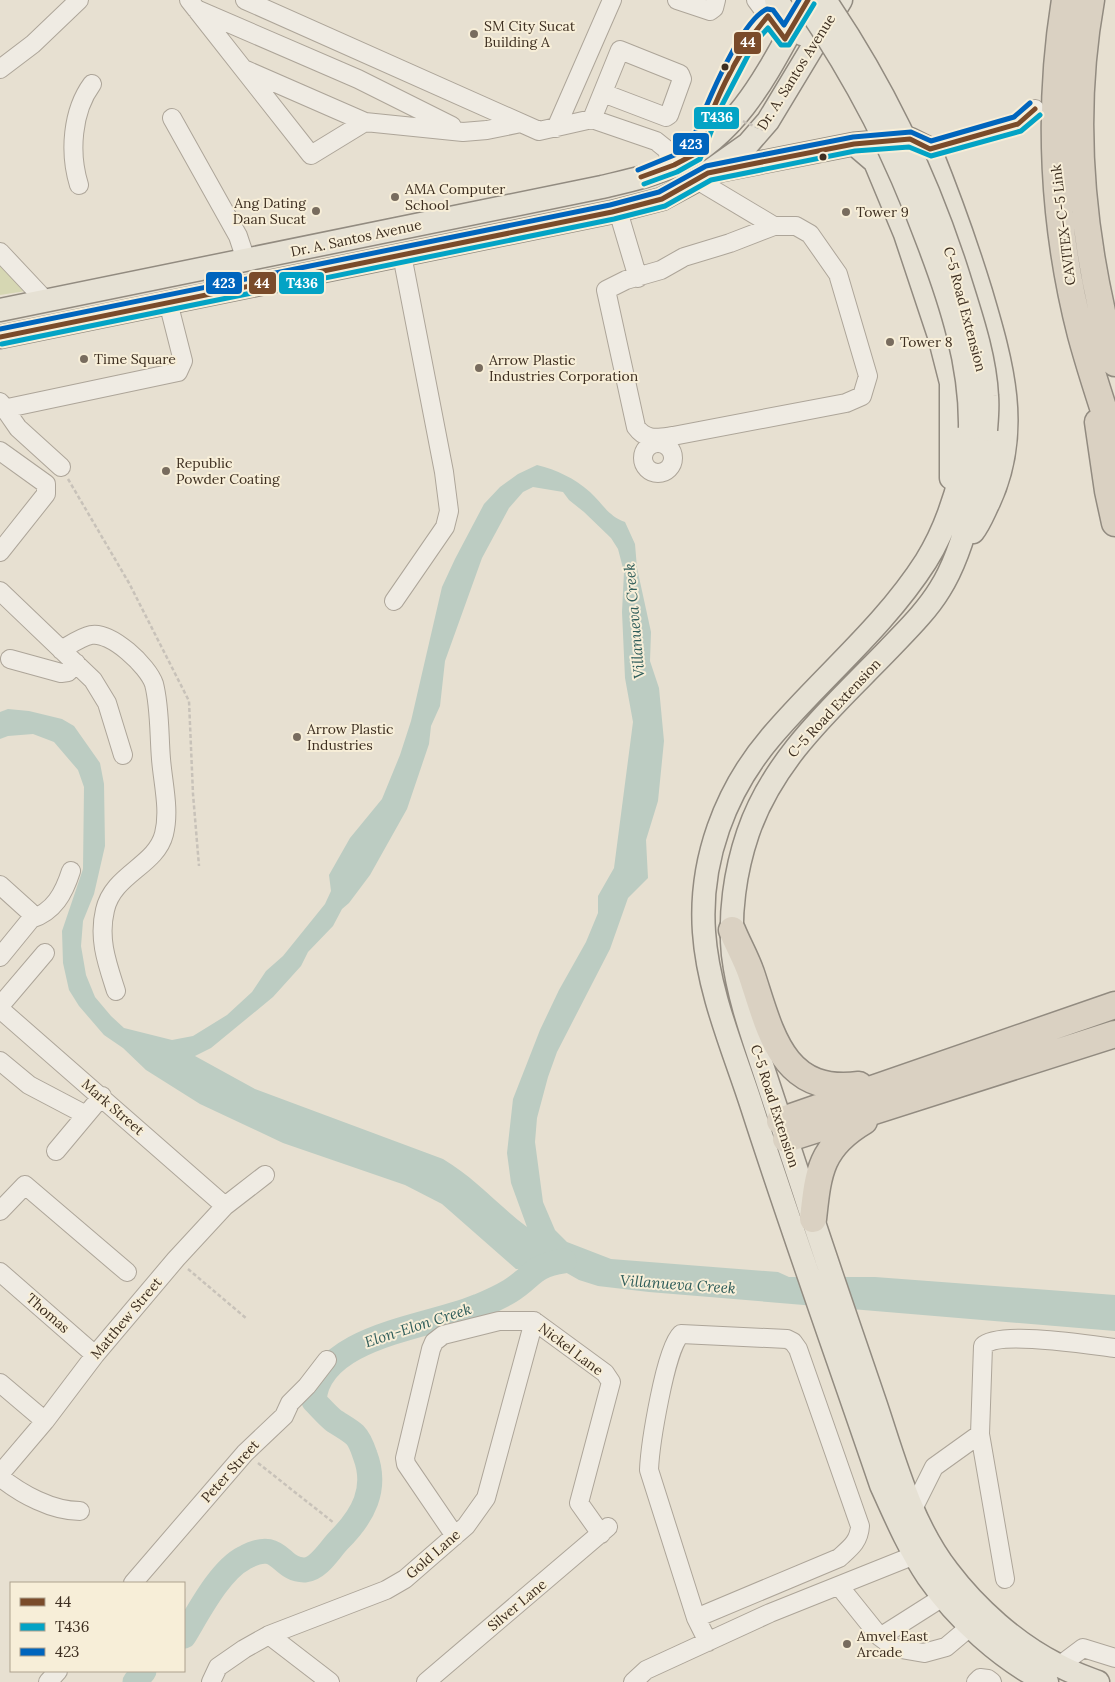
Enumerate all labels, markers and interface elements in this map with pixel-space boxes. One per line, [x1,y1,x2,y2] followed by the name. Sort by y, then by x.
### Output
[753,10,839,133] street label: Dr. A. Santos Avenue
[484,17,576,51] place label: SM City Sucat Building A
[468,28,480,40] marker: SM City Sucat Building A
[733,31,762,55] line badge: 44
[740,33,756,51] text: 44
[720,62,730,72] unlabelled marker
[693,106,740,130] line badge: T436
[701,108,733,126] text: T436
[672,132,710,156] line badge: 423
[680,135,703,153] text: 423
[818,152,828,162] unlabelled marker
[1047,163,1079,287] street label: CAVITEX–C-5 Link
[404,180,505,214] place label: AMA Computer School
[389,191,401,203] marker: AMA Computer School
[233,194,307,228] place label: Ang Dating Daan Sucat
[856,203,909,221] place label: Tower 9
[310,205,322,217] marker: Ang Dating Daan Sucat
[840,206,852,218] marker: Tower 9
[289,215,424,261] street label: Dr. A. Santos Avenue
[940,245,990,374] street label: C-5 Road Extension
[205,271,243,295] line badge: 423
[248,271,277,295] line badge: 44
[278,271,325,295] line badge: T436
[213,274,236,292] text: 423
[254,274,270,292] text: 44
[286,274,318,292] text: T436
[900,333,953,351] place label: Tower 8
[884,336,896,348] marker: Tower 8
[94,350,176,368] place label: Time Square
[488,351,639,385] place label: Arrow Plastic Industries Corporation
[78,353,90,365] marker: Time Square
[473,362,485,374] marker: Arrow Plastic Industries Corporation
[176,454,280,488] place label: Republic Powder Coating
[160,465,172,477] marker: Republic Powder Coating
[619,562,649,680] water label: Villanueva Creek
[784,654,885,761] street label: C-5 Road Extension
[306,720,393,754] place label: Arrow Plastic Industries
[291,731,303,743] marker: Arrow Plastic Industries
[747,1042,804,1170] street label: C-5 Road Extension
[78,1075,148,1139] street label: Mark Street
[620,1270,737,1298] water label: Villanueva Creek
[86,1273,166,1363] street label: Matthew Street
[23,1289,73,1337] street label: Thomas
[362,1299,474,1351] water label: Elon-Elon Creek
[535,1319,607,1379] street label: Nickel Lane
[197,1435,263,1506] street label: Peter Street
[402,1525,464,1583] street label: Gold Lane
[484,1575,551,1635] street label: Silver Lane
[10,1582,185,1672] legend
[55,1592,71,1611] text: 44
[55,1617,89,1636] text: T436
[856,1627,929,1661] place label: Amvel East Arcade
[841,1638,853,1650] marker: Amvel East Arcade
[55,1642,79,1661] text: 423

